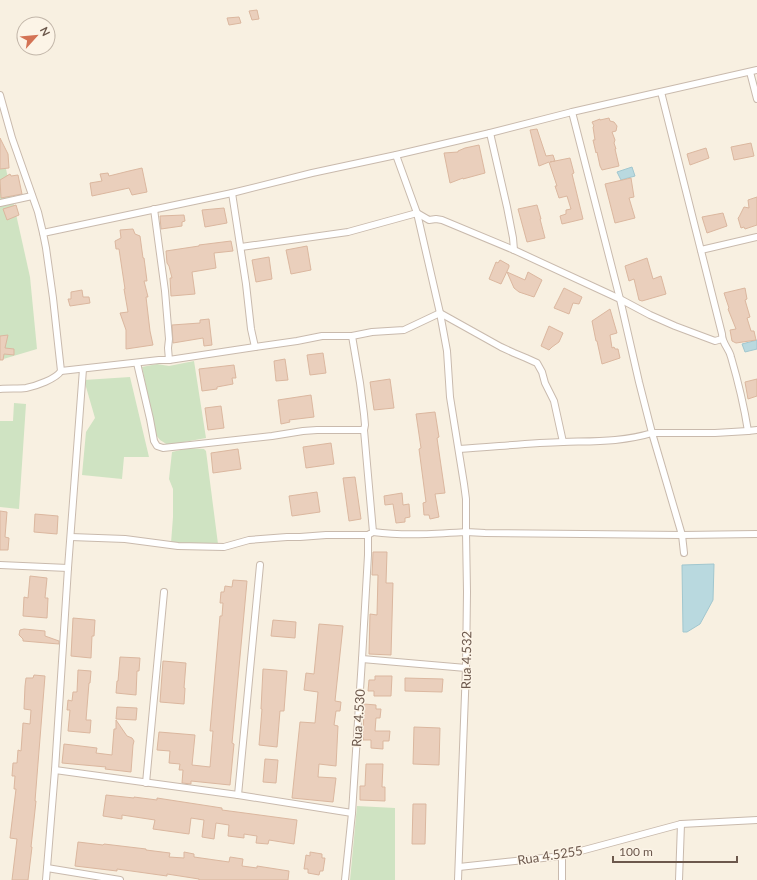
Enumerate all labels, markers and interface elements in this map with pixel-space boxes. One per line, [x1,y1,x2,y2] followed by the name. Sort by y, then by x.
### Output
[16,16,56,56] north arrow
[38,25,53,38] text: N
[457,631,475,689] street label: Rua 4.532
[348,688,368,748] street label: Rua 4.530
[613,838,737,864] scale bar
[516,842,584,868] street label: Rua 4.5255
[619,844,653,859] text: 100 m

